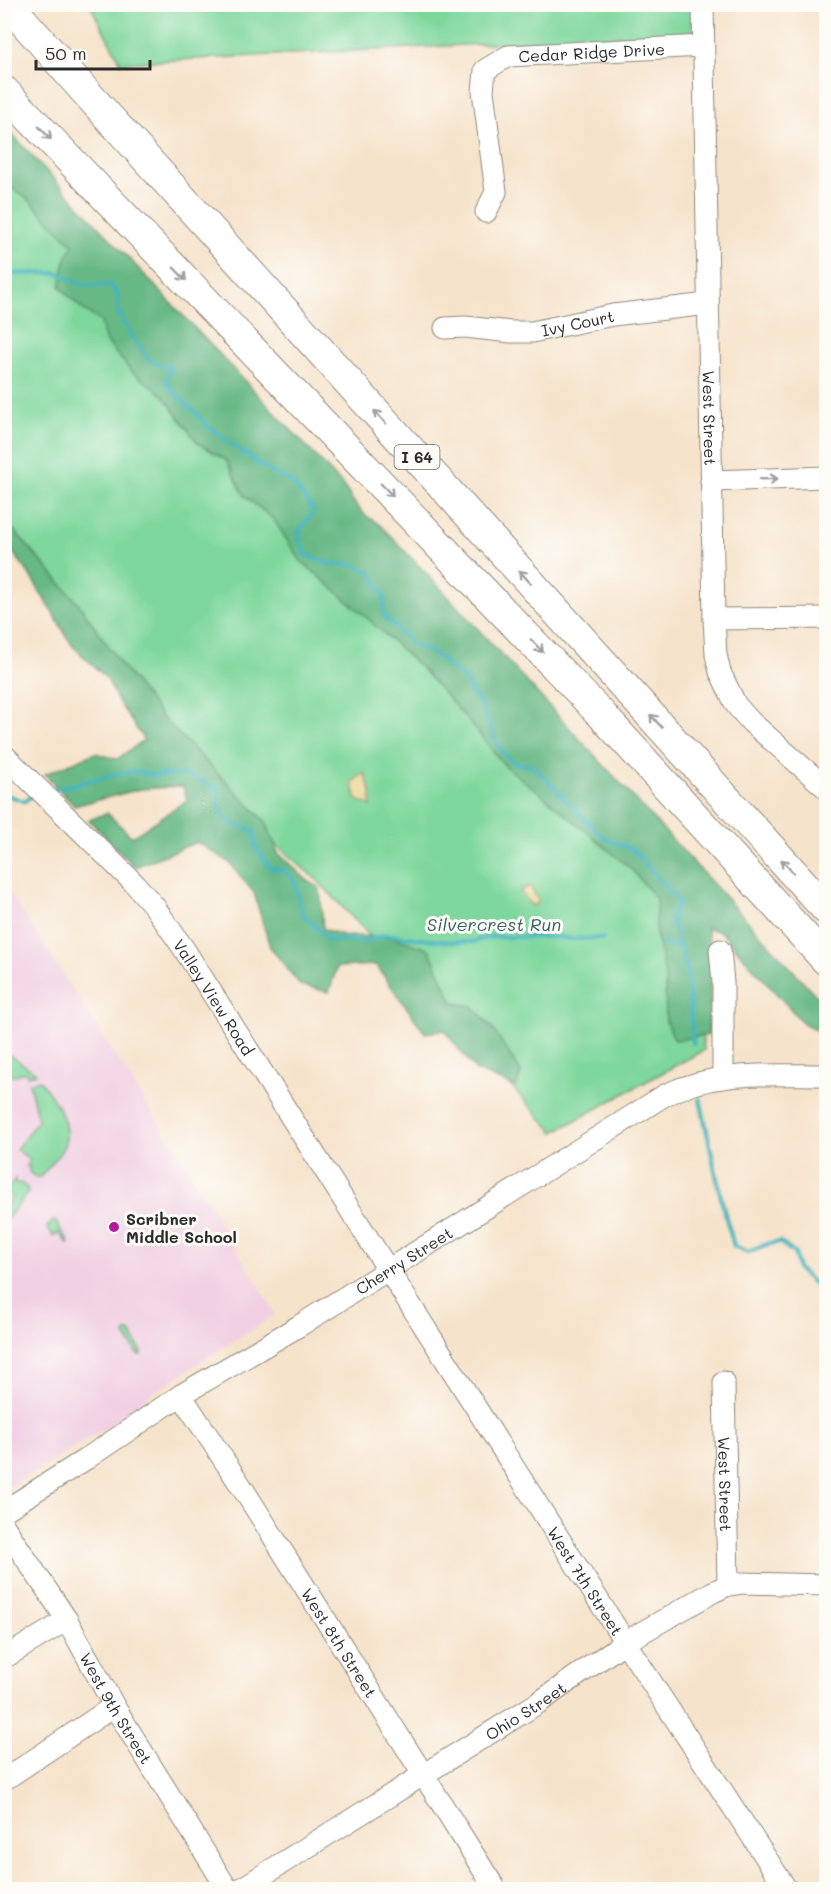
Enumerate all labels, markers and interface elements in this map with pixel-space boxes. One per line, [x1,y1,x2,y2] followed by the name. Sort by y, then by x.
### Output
[36,33,150,71] scale bar
[518,37,665,66] street label: Cedar Ridge Drive
[45,41,87,65] text: 50 m
[38,125,52,140] one-way arrow
[173,266,187,281] one-way arrow
[539,305,616,340] street label: Ivy Court
[699,370,722,466] street label: West Street
[373,410,387,425] one-way arrow
[394,445,440,469] road number: I 64
[758,473,778,484] one-way arrow
[380,483,395,498] one-way arrow
[518,570,532,585] one-way arrow
[529,639,544,654] one-way arrow
[649,714,663,729] one-way arrow
[780,859,794,874] one-way arrow
[427,912,561,936] water label: Silvercrest Run
[169,934,259,1059] street label: Valley View Road
[126,1208,237,1247] place label: Scribner Middle School
[107,1220,121,1234] marker: Scribner Middle School
[351,1222,456,1298] street label: Cherry Street
[715,1436,737,1532] street label: West Street
[544,1522,628,1639] street label: West 7th Street
[297,1584,382,1701] street label: West 8th Street
[76,1648,157,1767] street label: West 9th Street
[481,1676,570,1744] street label: Ohio Street

